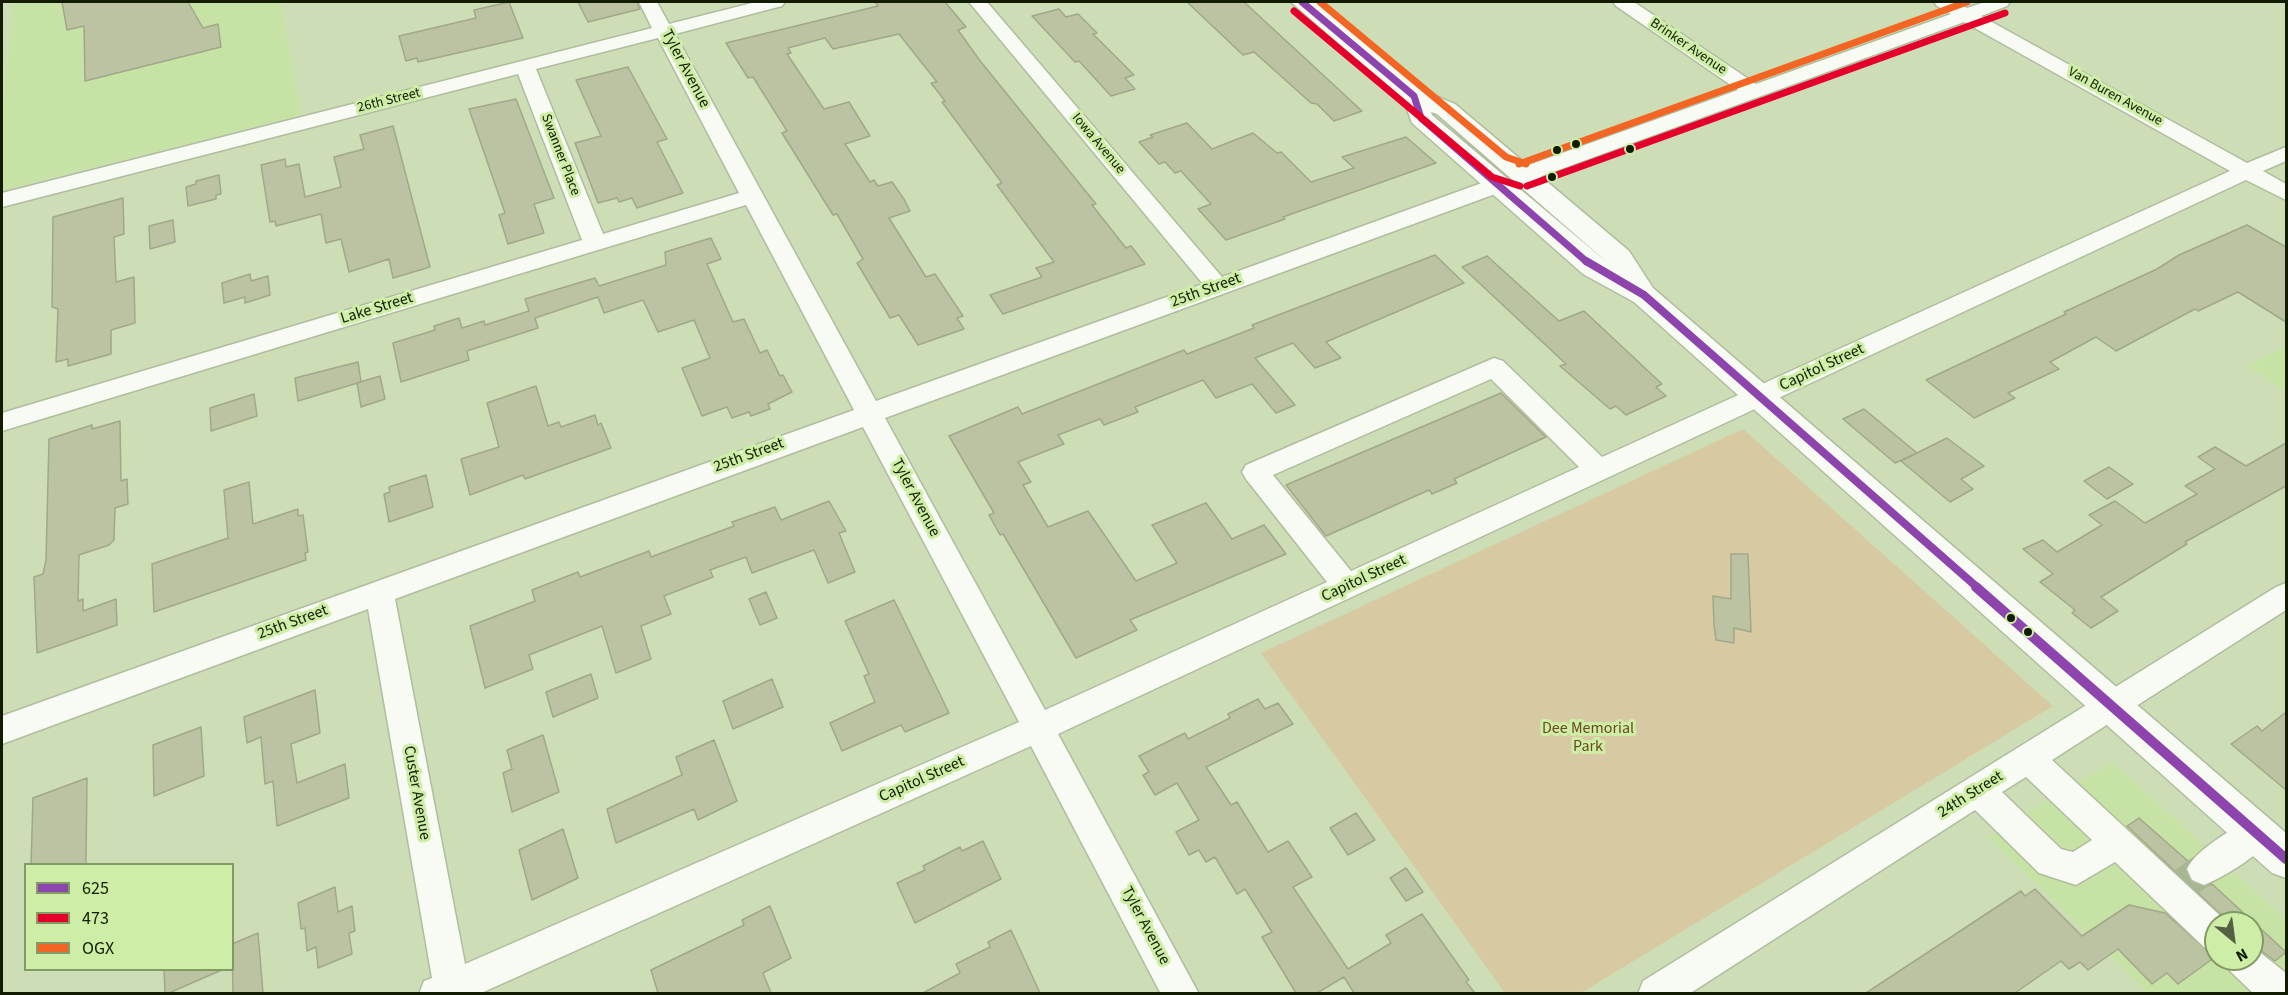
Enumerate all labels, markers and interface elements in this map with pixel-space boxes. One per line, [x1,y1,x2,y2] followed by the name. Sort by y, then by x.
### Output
[1647,15,1729,79] street label: Brinker Avenue
[656,27,714,111] street label: Tyler Avenue
[2065,64,2165,130] street label: Van Buren Avenue
[356,85,422,117] street label: 26th Street
[1068,110,1128,178] street label: Iowa Avenue
[537,112,583,198] street label: Swanner Place
[1570,138,1582,150] unlabelled marker
[1624,143,1636,155] unlabelled marker
[1551,144,1563,156] unlabelled marker
[1546,171,1558,183] unlabelled marker
[1168,269,1244,313] street label: 25th Street
[338,289,416,329] street label: Lake Street
[1777,340,1867,396] street label: Capitol Street
[711,434,787,478] street label: 25th Street
[886,456,944,540] street label: Tyler Avenue
[1319,551,1409,607] street label: Capitol Street
[255,601,331,645] street label: 25th Street
[2005,612,2017,624] unlabelled marker
[2022,626,2034,638] unlabelled marker
[1542,719,1634,757] park label: Dee Memorial Park
[398,744,434,842] street label: Custer Avenue
[876,753,968,807] street label: Capitol Street
[1935,767,2007,823] street label: 24th Street
[24,863,234,971] legend
[82,876,109,901] text: 625
[1116,884,1174,968] street label: Tyler Avenue
[82,906,109,931] text: 473
[2204,911,2264,971] north arrow
[82,936,114,961] text: OGX
[2232,943,2252,967] text: N

